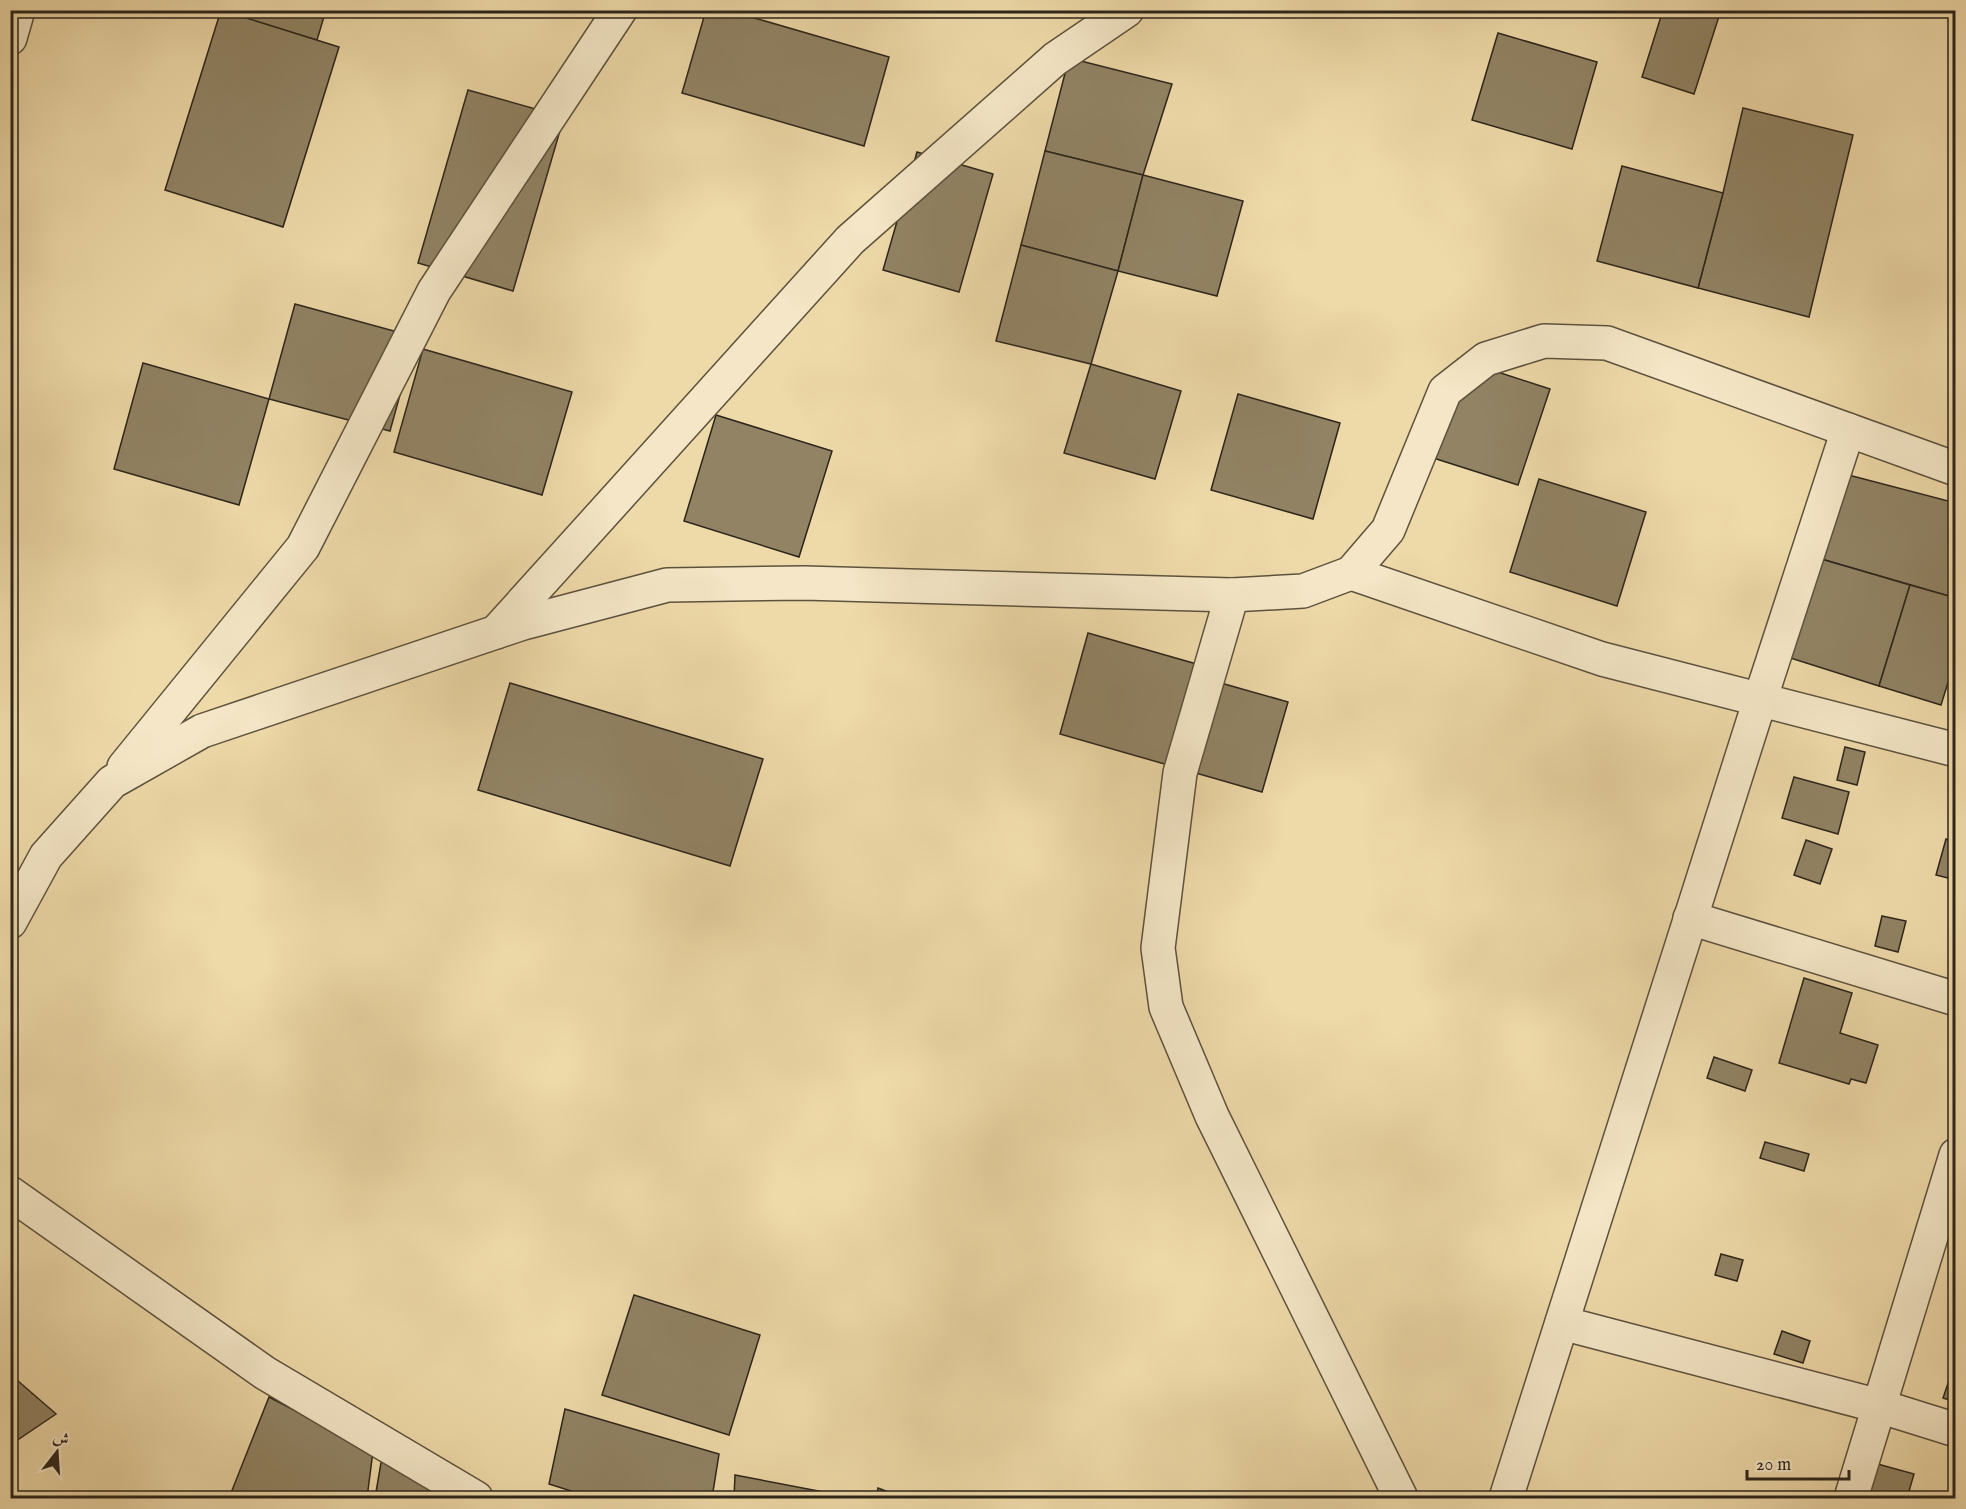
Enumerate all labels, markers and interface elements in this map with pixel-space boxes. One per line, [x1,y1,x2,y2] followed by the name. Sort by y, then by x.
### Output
[27,1422,87,1482] north arrow
[50,1428,71,1451] text: ش
[1747,1443,1849,1481] scale bar
[1756,1454,1791,1477] text: 20 m

